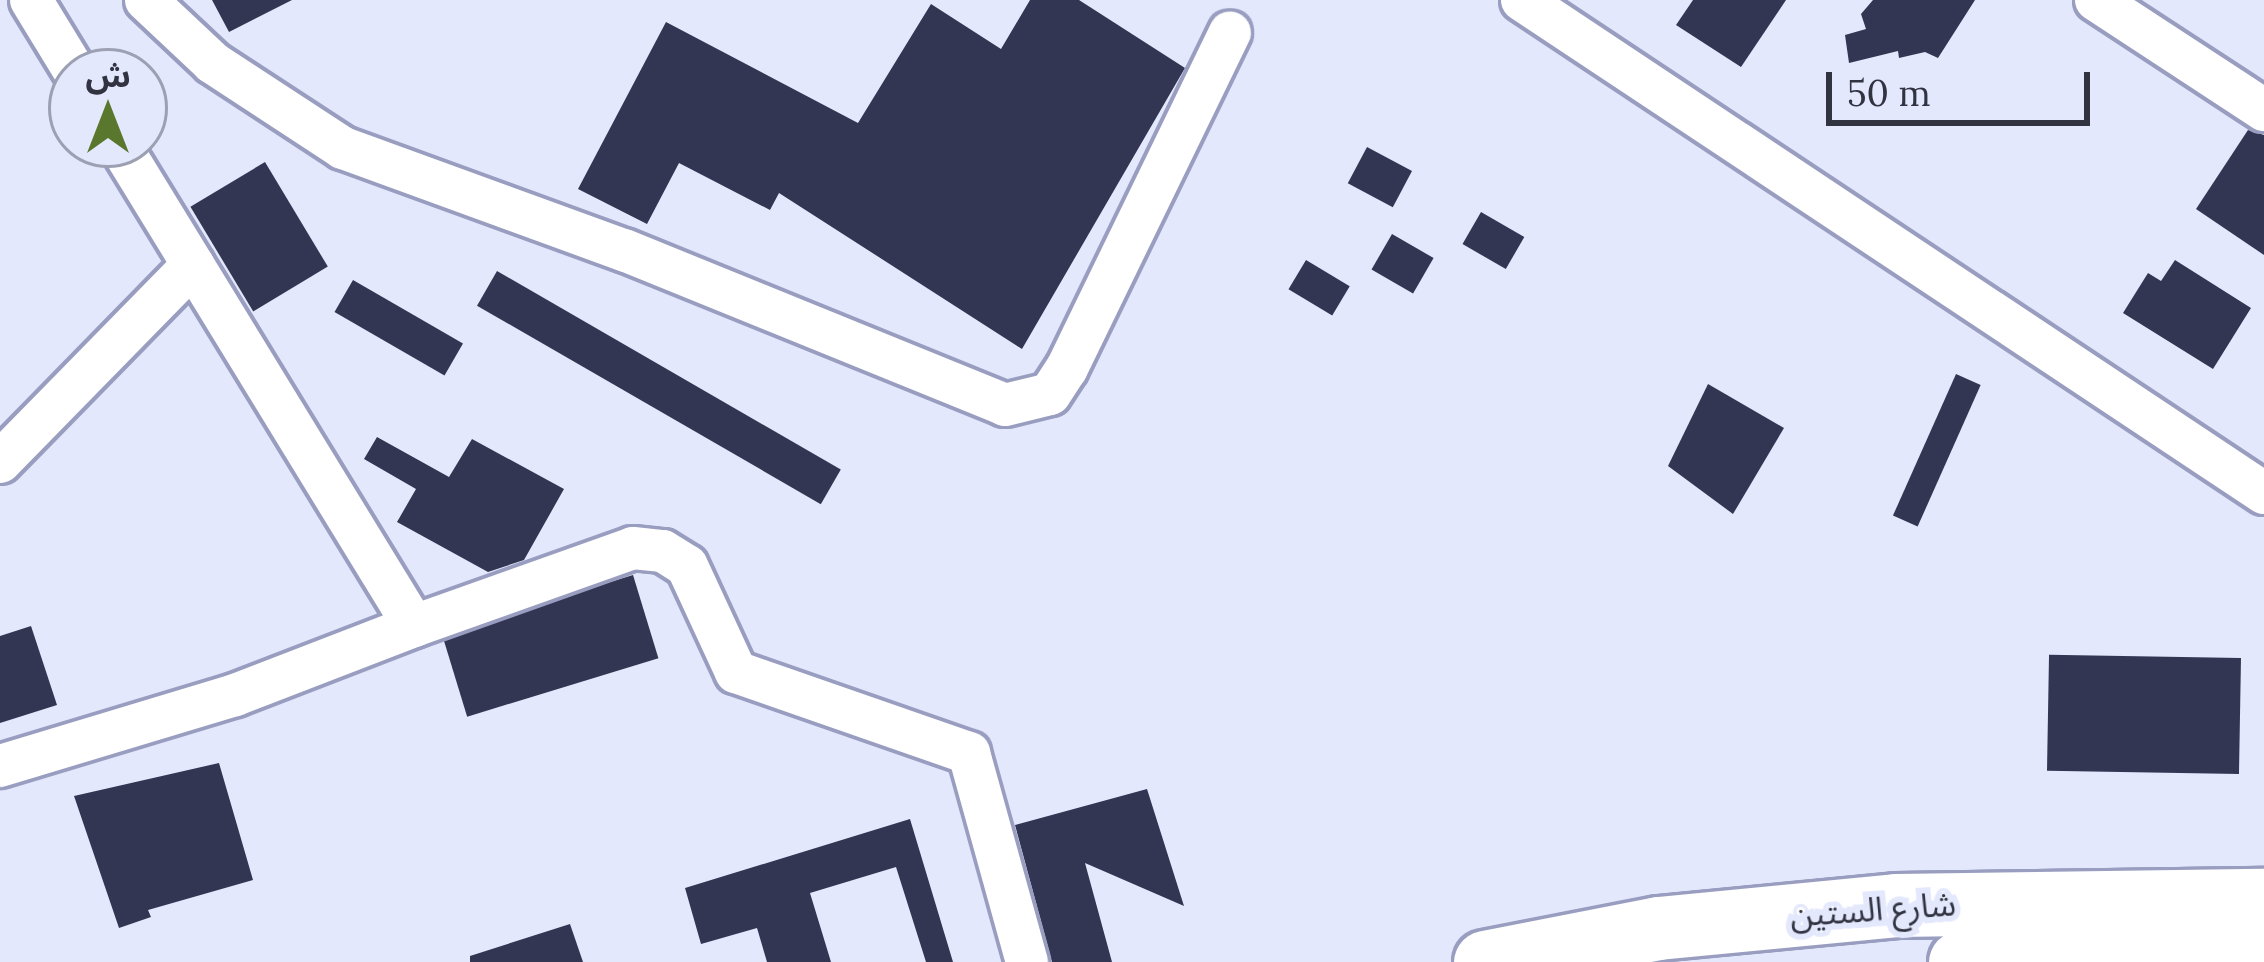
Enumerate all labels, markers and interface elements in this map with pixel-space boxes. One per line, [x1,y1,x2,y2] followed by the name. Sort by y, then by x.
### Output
[48,48,168,168] north arrow
[1832,48,2096,122] scale bar
[85,54,131,96] text: ش
[1847,70,1931,116] text: 50 m
[1789,884,1957,936] street label: شارع الستين

